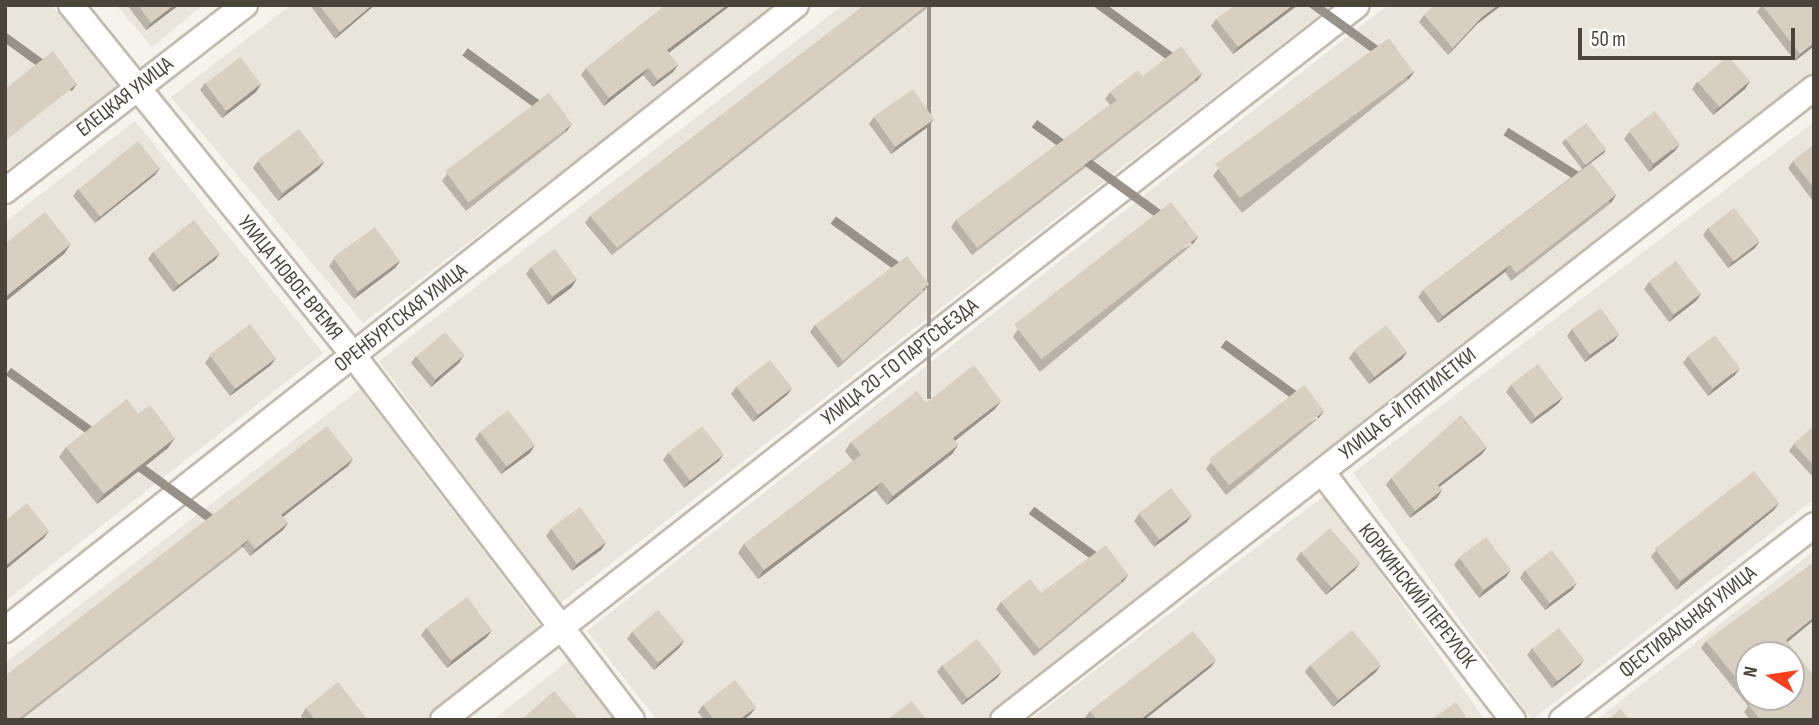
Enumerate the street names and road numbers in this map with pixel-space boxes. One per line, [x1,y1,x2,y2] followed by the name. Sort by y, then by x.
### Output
[72,52,178,142] street label: ЕЛЕЦКАЯ УЛИЦА
[232,211,348,345] street label: УЛИЦА НОВОЕ ВРЕМЯ
[330,258,472,378] street label: ОРЕНБУРГСКАЯ УЛИЦА
[817,293,983,431] street label: УЛИЦА 20-ГО ПАРТСЪЕЗДА
[1334,343,1482,465] street label: УЛИЦА 6-Й ПЯТИЛЕТКИ
[1353,519,1481,673] street label: КОРКИНСКИЙ ПЕРЕУЛОК
[1614,561,1762,683] street label: ФЕСТИВАЛЬНАЯ УЛИЦА

